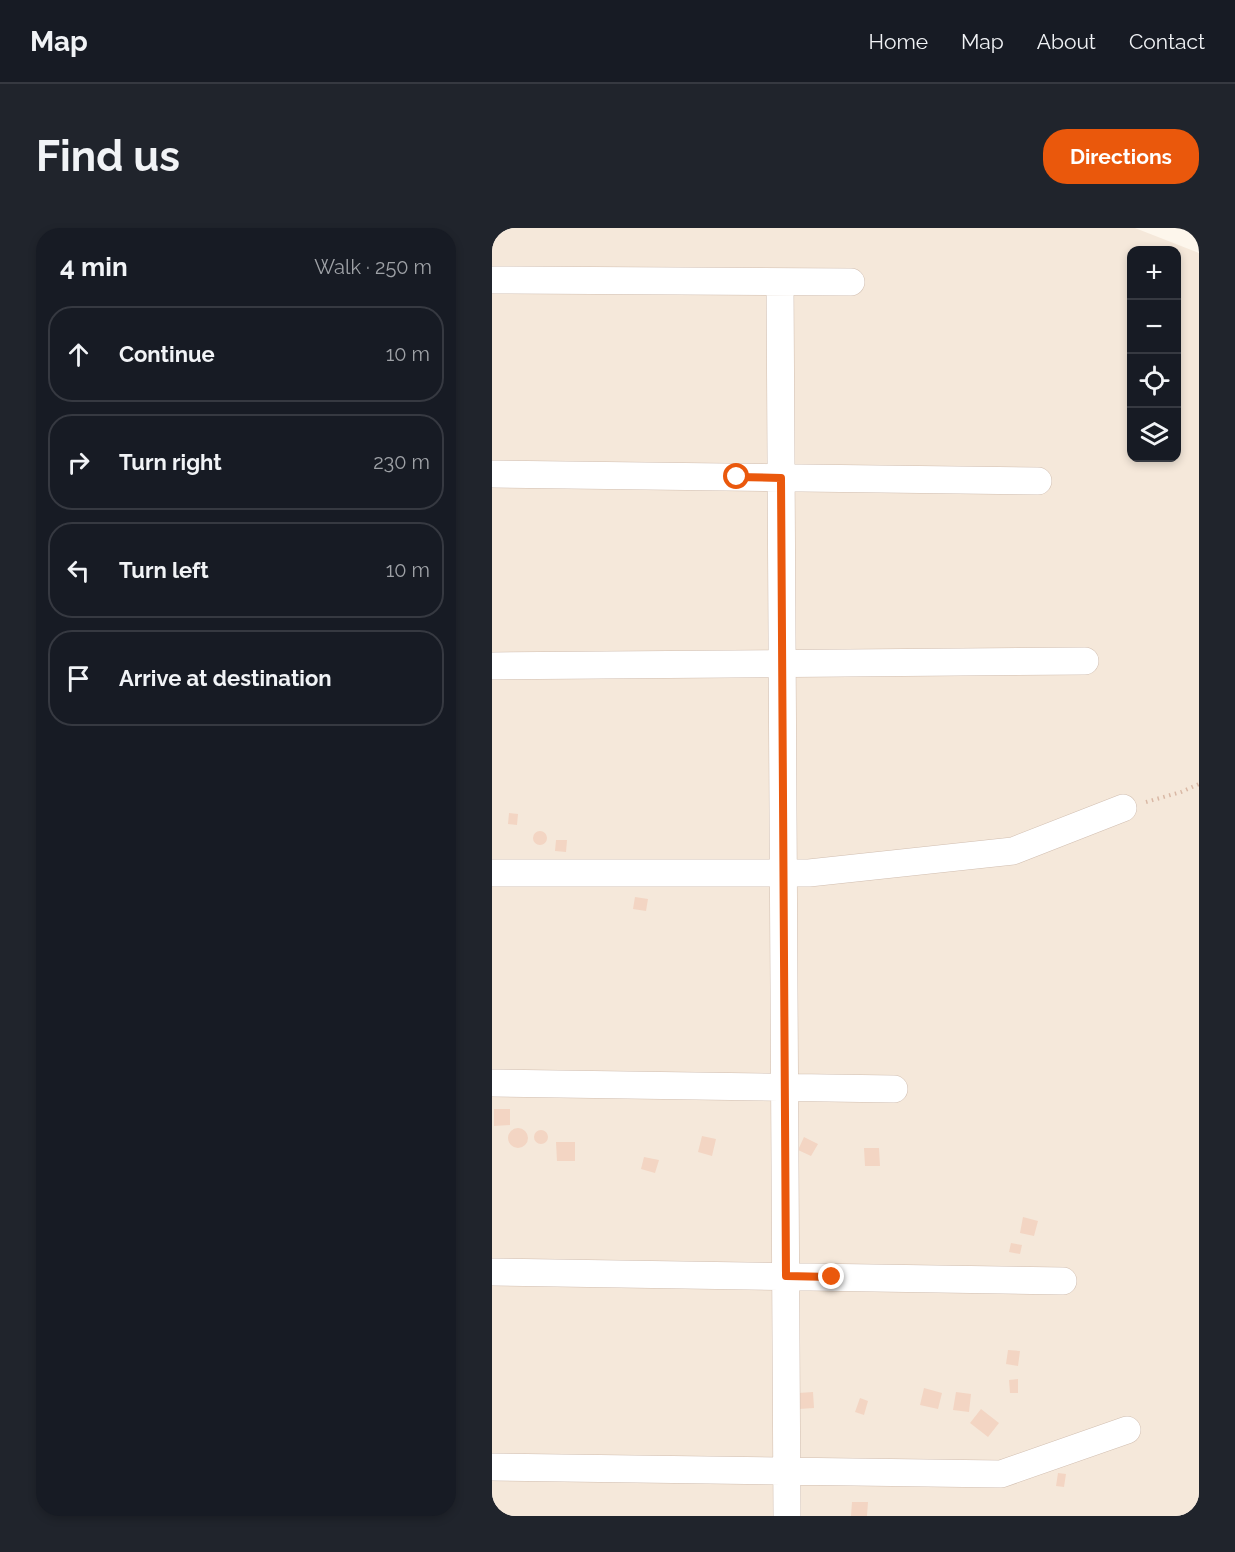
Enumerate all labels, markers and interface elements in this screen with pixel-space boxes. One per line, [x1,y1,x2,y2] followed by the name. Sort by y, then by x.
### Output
[30,25,88,58] text: Map
[869,29,928,54] text: Home
[961,29,1004,54] text: Map
[1037,29,1096,54] text: About
[1129,29,1205,54] text: Contact
[1043,129,1199,184] button: Directions
[36,132,180,181] text: Find us
[1127,246,1181,462] map controls
[1127,246,1181,300] button: +
[60,252,128,282] text: 4 min
[314,255,432,279] text: Walk · 250 m
[1127,300,1181,354] button: −
[62,338,95,371] icon: ahead
[119,341,215,367] text: Continue
[386,342,430,366] text: 10 m
[1127,354,1181,408] button: locate
[1127,408,1181,462] button: layers
[62,446,95,479] icon: right
[119,449,222,475] text: Turn right
[373,450,430,474] text: 230 m
[723,463,749,489] route start
[62,554,95,587] icon: left
[119,557,209,583] text: Turn left
[386,558,430,582] text: 10 m
[62,662,95,695] icon: arrive
[119,665,332,691] text: Arrive at destination
[818,1263,844,1289] route end

